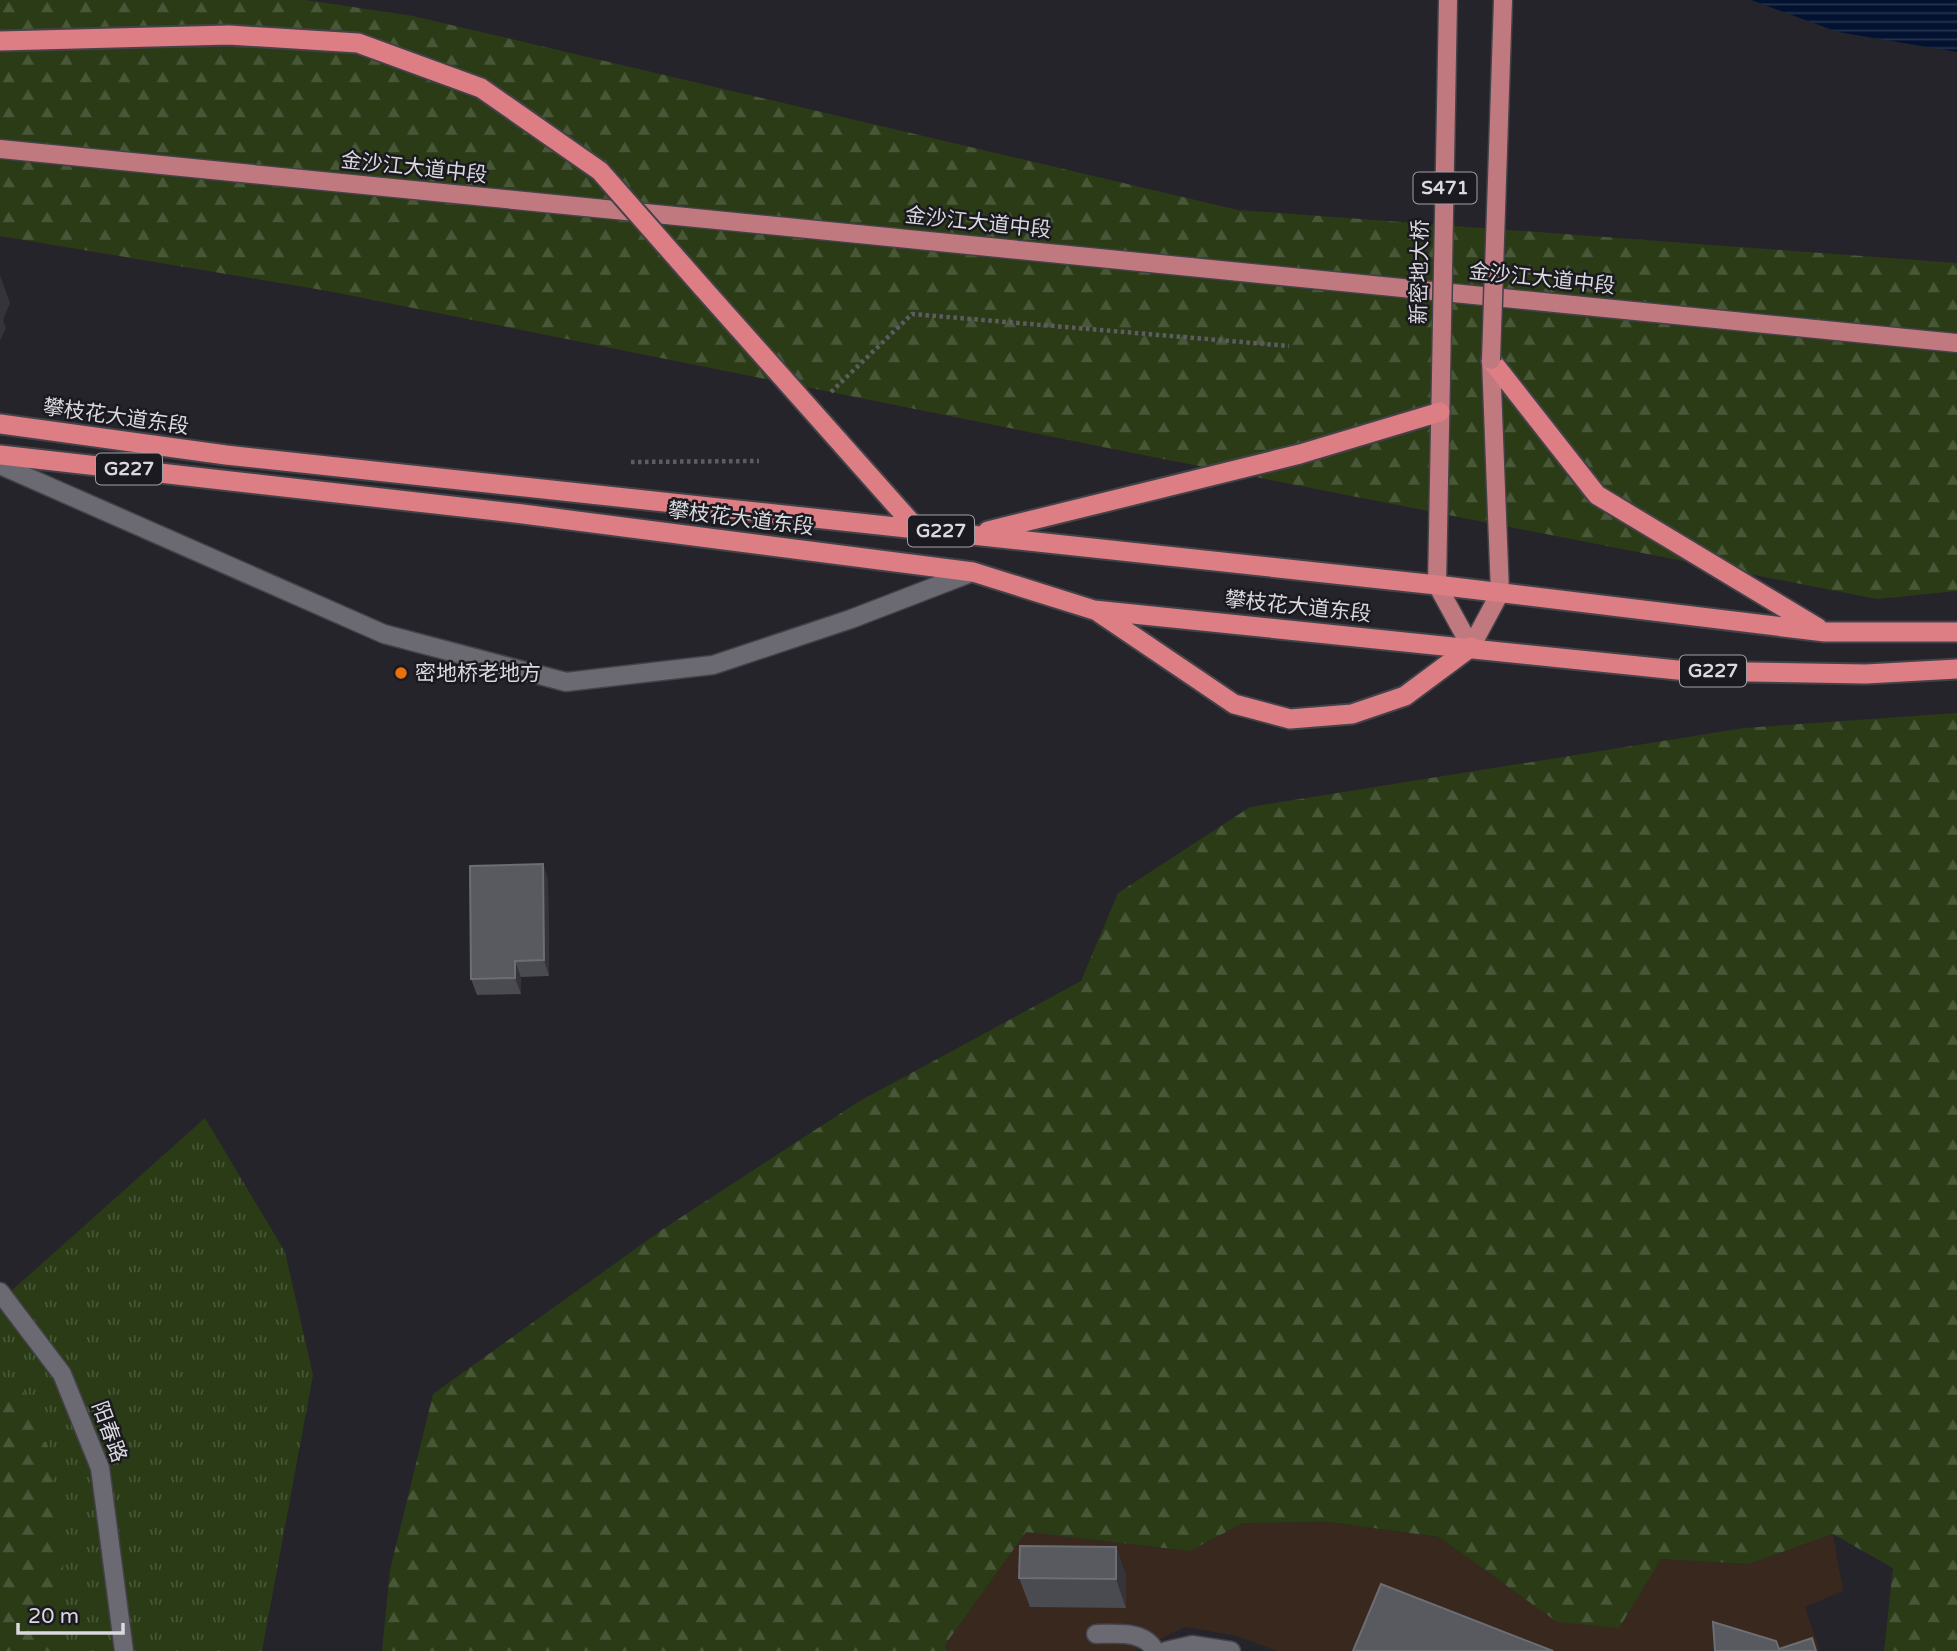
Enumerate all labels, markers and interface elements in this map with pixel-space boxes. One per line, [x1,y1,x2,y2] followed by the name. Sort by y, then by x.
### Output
[340,148,488,188] street label: 金沙江大道中段
[1414,172,1476,204] road number: S471
[904,203,1052,243] street label: 金沙江大道中段
[1407,219,1433,325] street label: 新密地大桥
[1468,259,1616,299] street label: 金沙江大道中段
[41,394,191,440] street label: 攀枝花大道东段
[96,454,162,484] road number: G227
[667,498,815,540] street label: 攀枝花大道东段
[908,516,974,546] road number: G227
[1224,587,1372,627] street label: 攀枝花大道东段
[1680,656,1746,686] road number: G227
[415,661,541,686] place label: 密地桥老地方
[393,665,409,681] marker: 密地桥老地方
[86,1398,132,1466] street label: 阳春路
[18,1592,122,1636] scale bar
[28,1604,79,1629] text: 20 m

